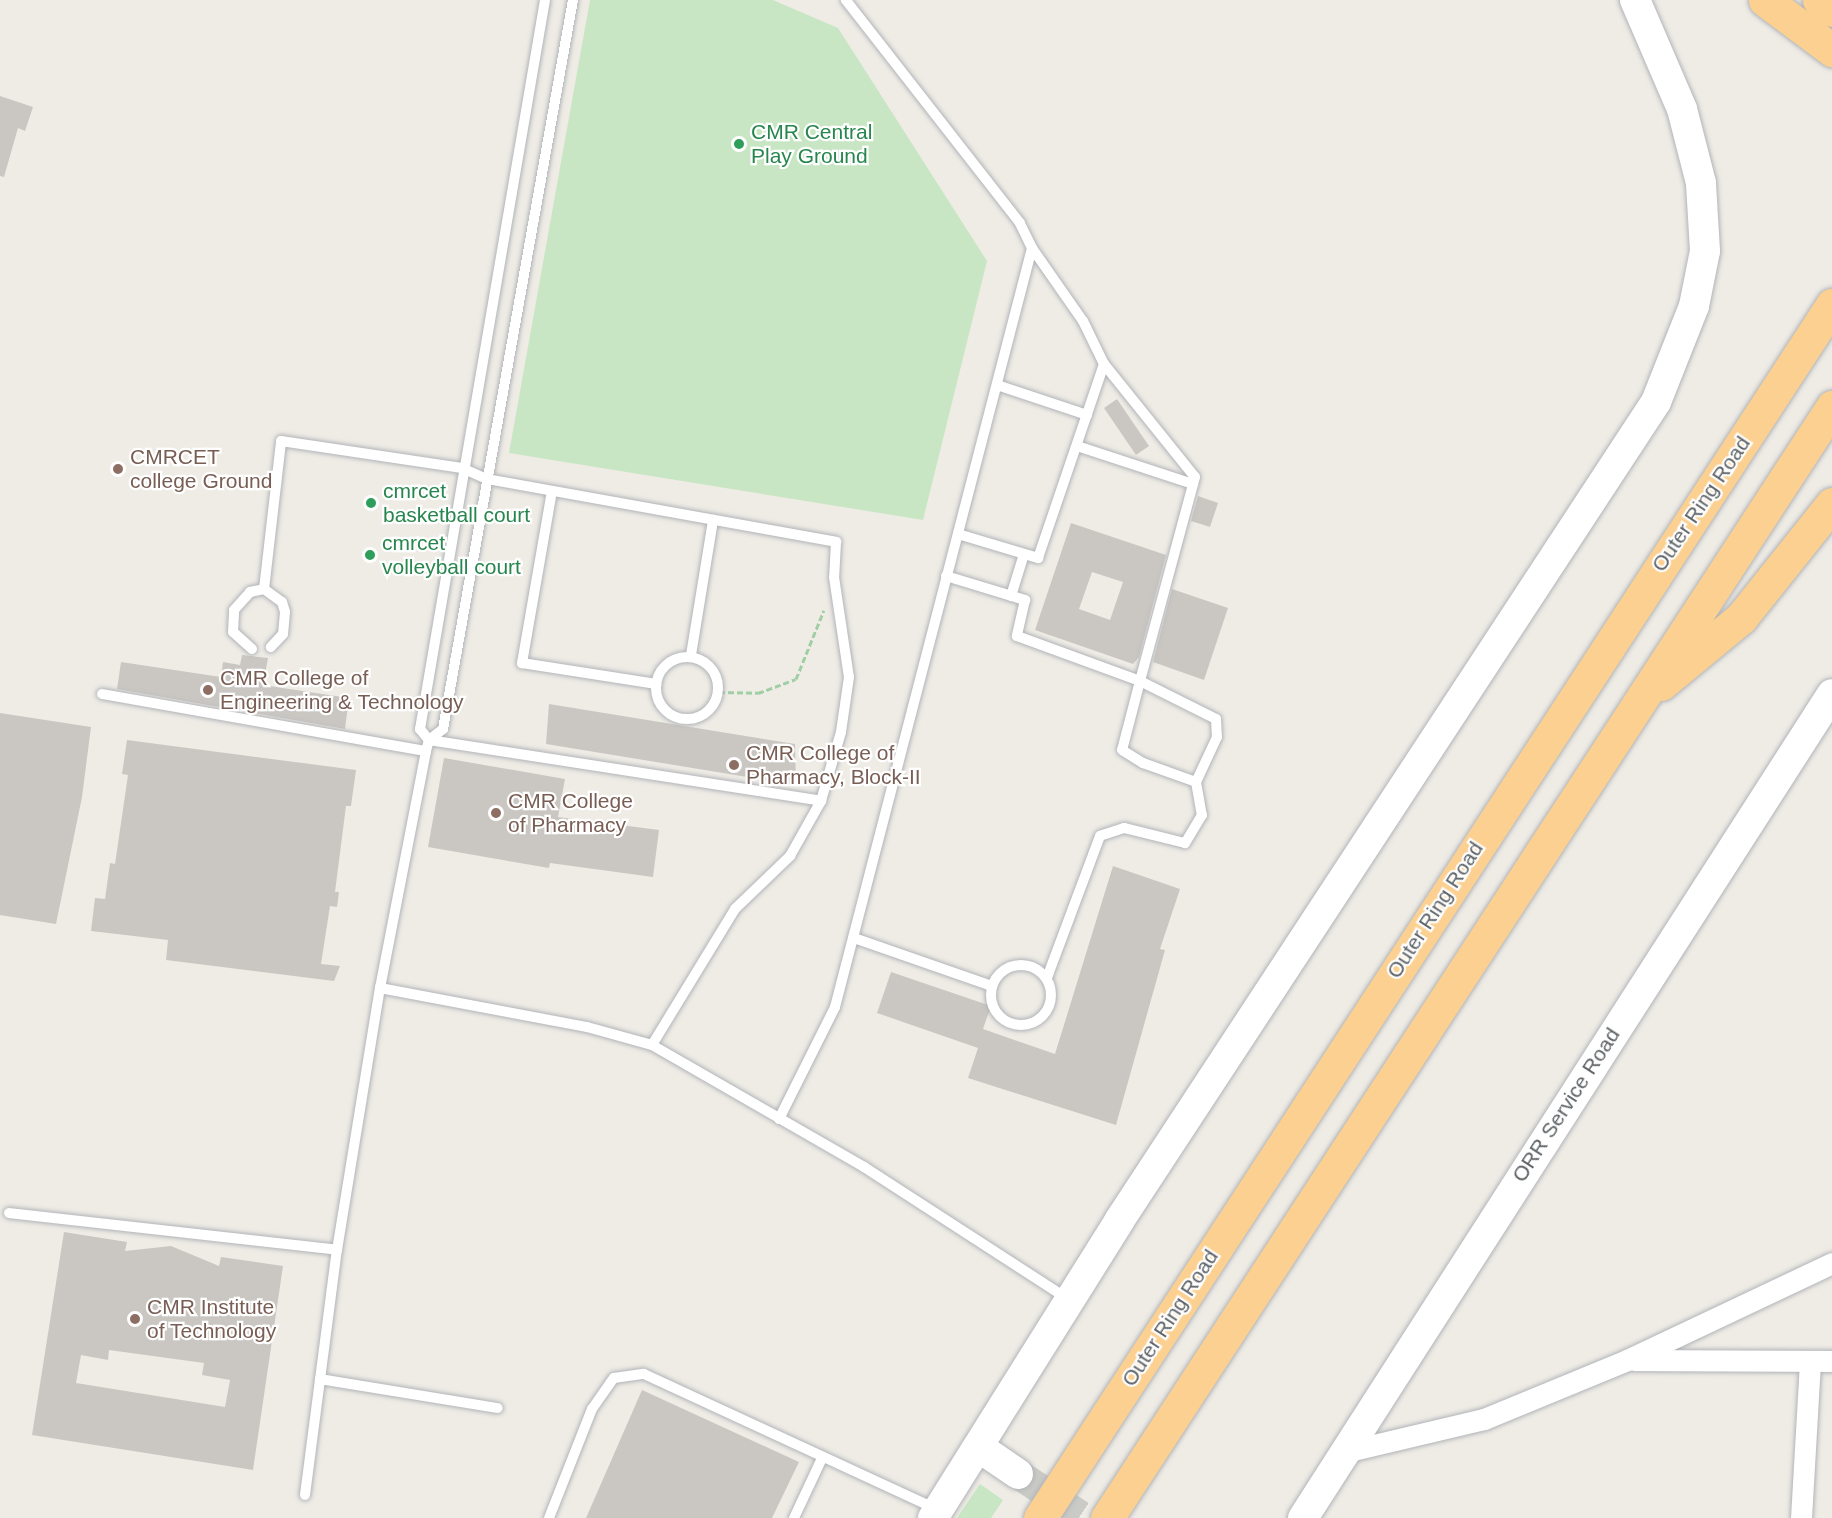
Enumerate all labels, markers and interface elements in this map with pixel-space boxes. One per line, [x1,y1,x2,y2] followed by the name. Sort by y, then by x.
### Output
[751,119,872,169] place label: CMR Central Play Ground
[732,137,746,151] marker: CMR Central Play Ground
[1646,432,1756,576] street label: Outer Ring Road
[130,444,272,494] place label: CMRCET college Ground
[111,462,125,476] marker: CMRCET college Ground
[383,478,530,528] place label: cmrcet basketball court
[364,496,378,510] marker: cmrcet basketball court
[382,530,521,580] place label: cmrcet volleyball court
[363,548,377,562] marker: cmrcet volleyball court
[220,665,464,715] place label: CMR College of Engineering & Technology
[201,683,215,697] marker: CMR College of Engineering & Technology
[746,740,921,790] place label: CMR College of Pharmacy, Block-II
[727,758,741,772] marker: CMR College of Pharmacy, Block-II
[508,788,633,838] place label: CMR College of Pharmacy
[489,806,503,820] marker: CMR College of Pharmacy
[1382,837,1488,983] street label: Outer Ring Road
[1507,1023,1625,1187] street label: ORR Service Road
[1117,1245,1223,1391] street label: Outer Ring Road
[147,1294,277,1344] place label: CMR Institute of Technology
[128,1312,142,1326] marker: CMR Institute of Technology

